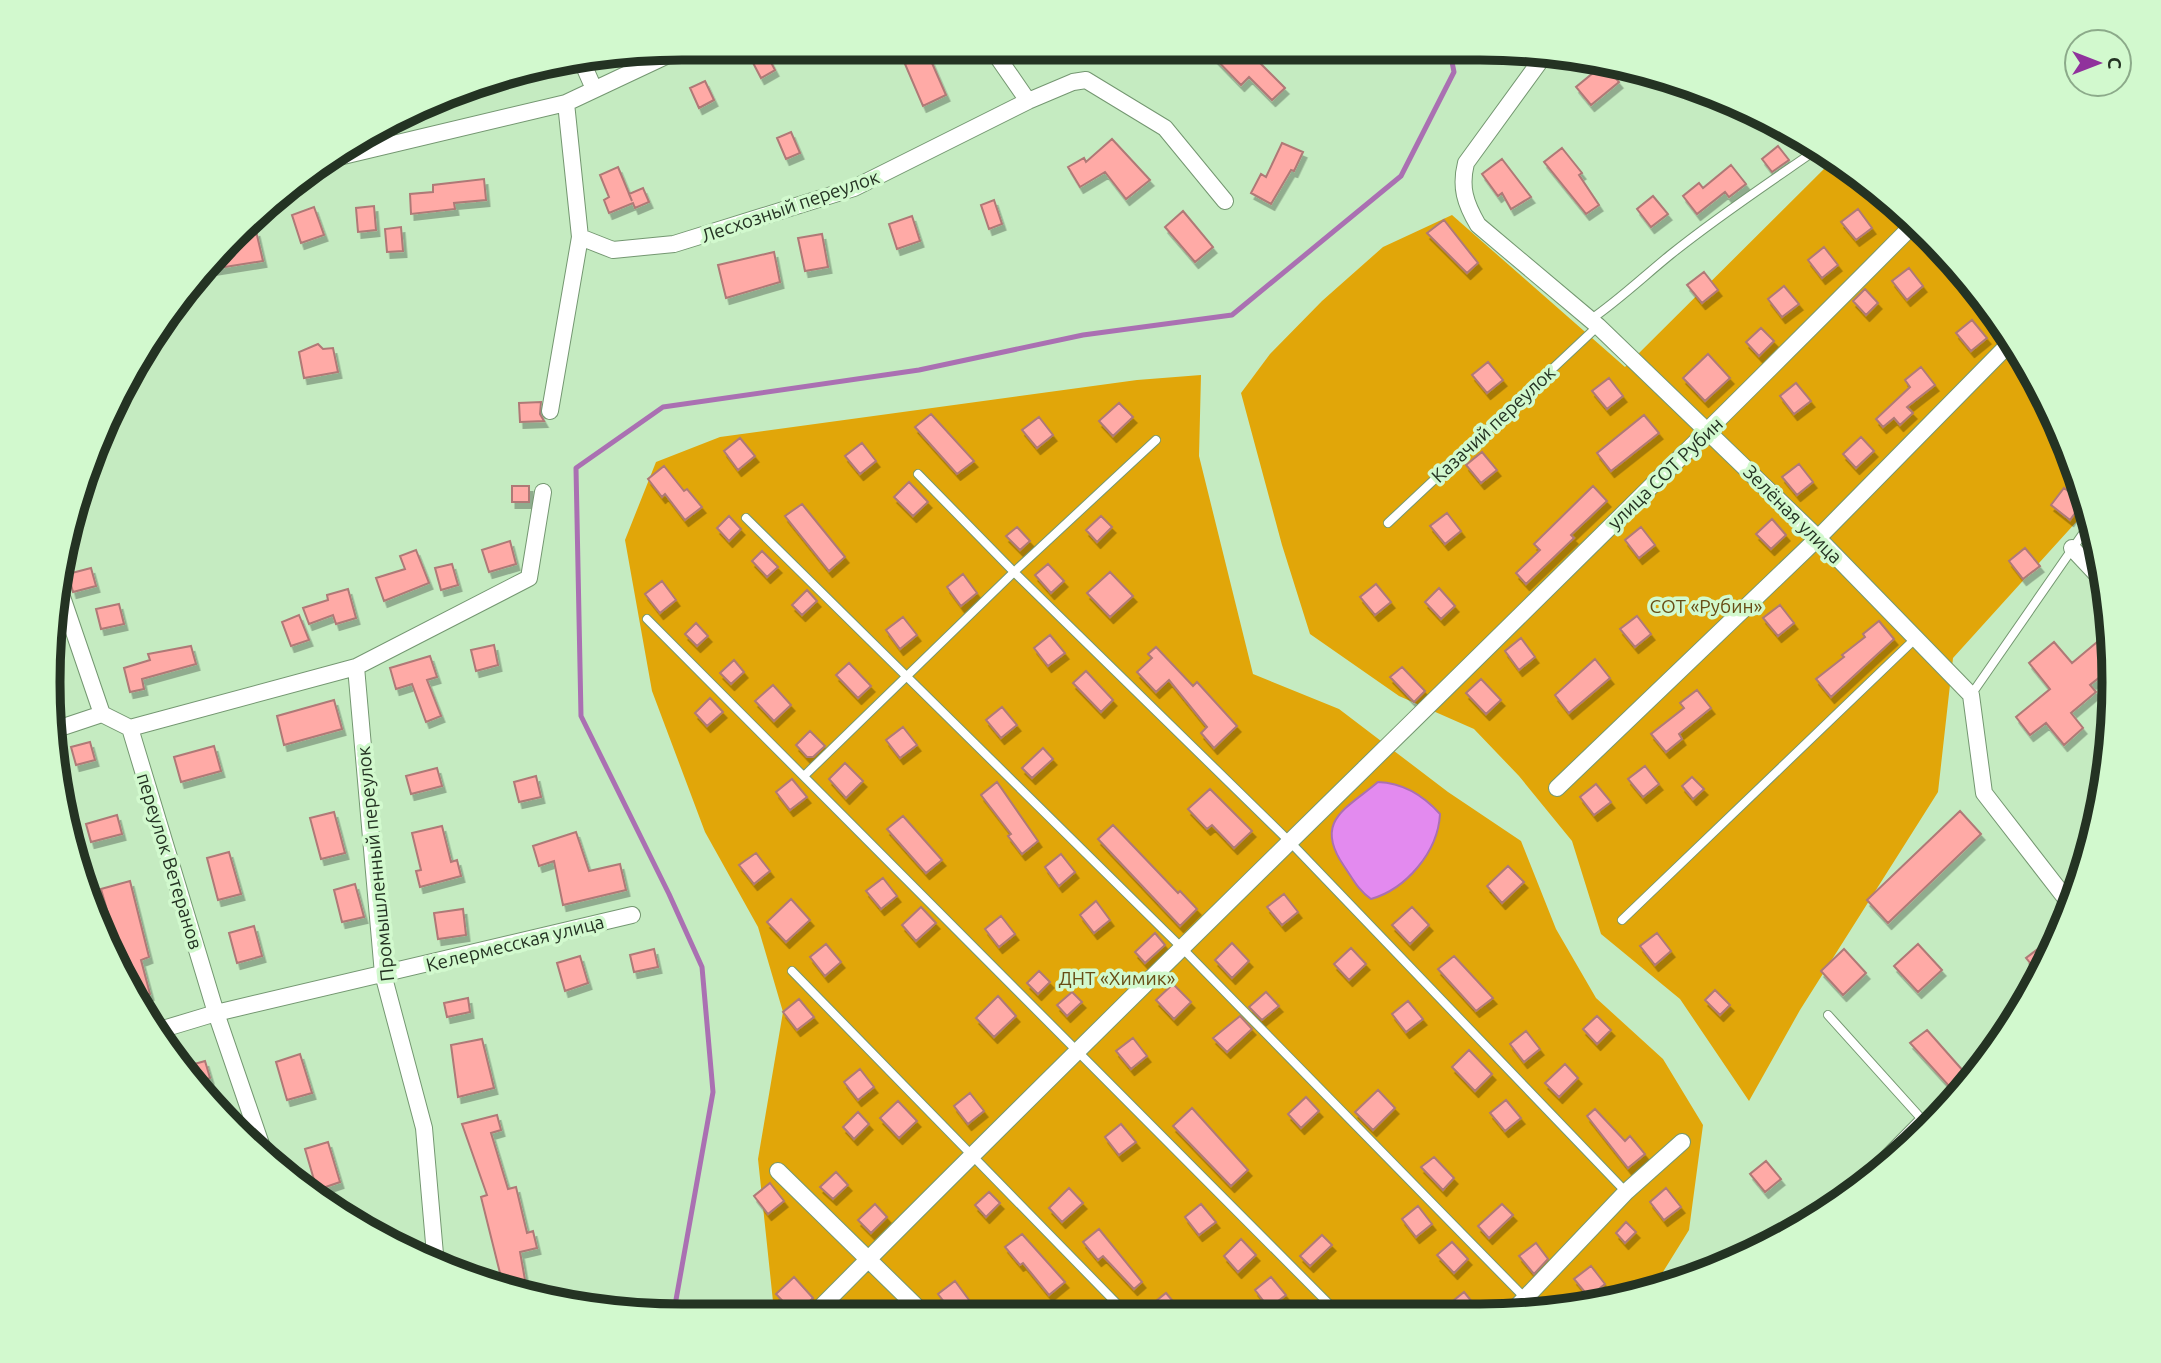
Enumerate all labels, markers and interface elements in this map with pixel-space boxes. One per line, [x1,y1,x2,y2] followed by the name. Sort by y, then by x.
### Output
[2063,28,2133,98] north arrow
[2104,57,2126,69] text: С
[698,165,882,247] street label: Лесхозный переулок
[1427,361,1559,487] street label: Казачий переулок
[1603,413,1727,533] street label: улица СОТ Рубин
[1739,460,1847,568] street label: Зелёная улица
[1650,595,1762,617] park label: СОТ «Рубин»
[352,745,398,983] street label: Промышленный переулок
[133,770,207,952] street label: переулок Ветеранов
[424,910,606,976] street label: Келермесская улица
[1058,967,1176,989] park label: ДНТ «Химик»

